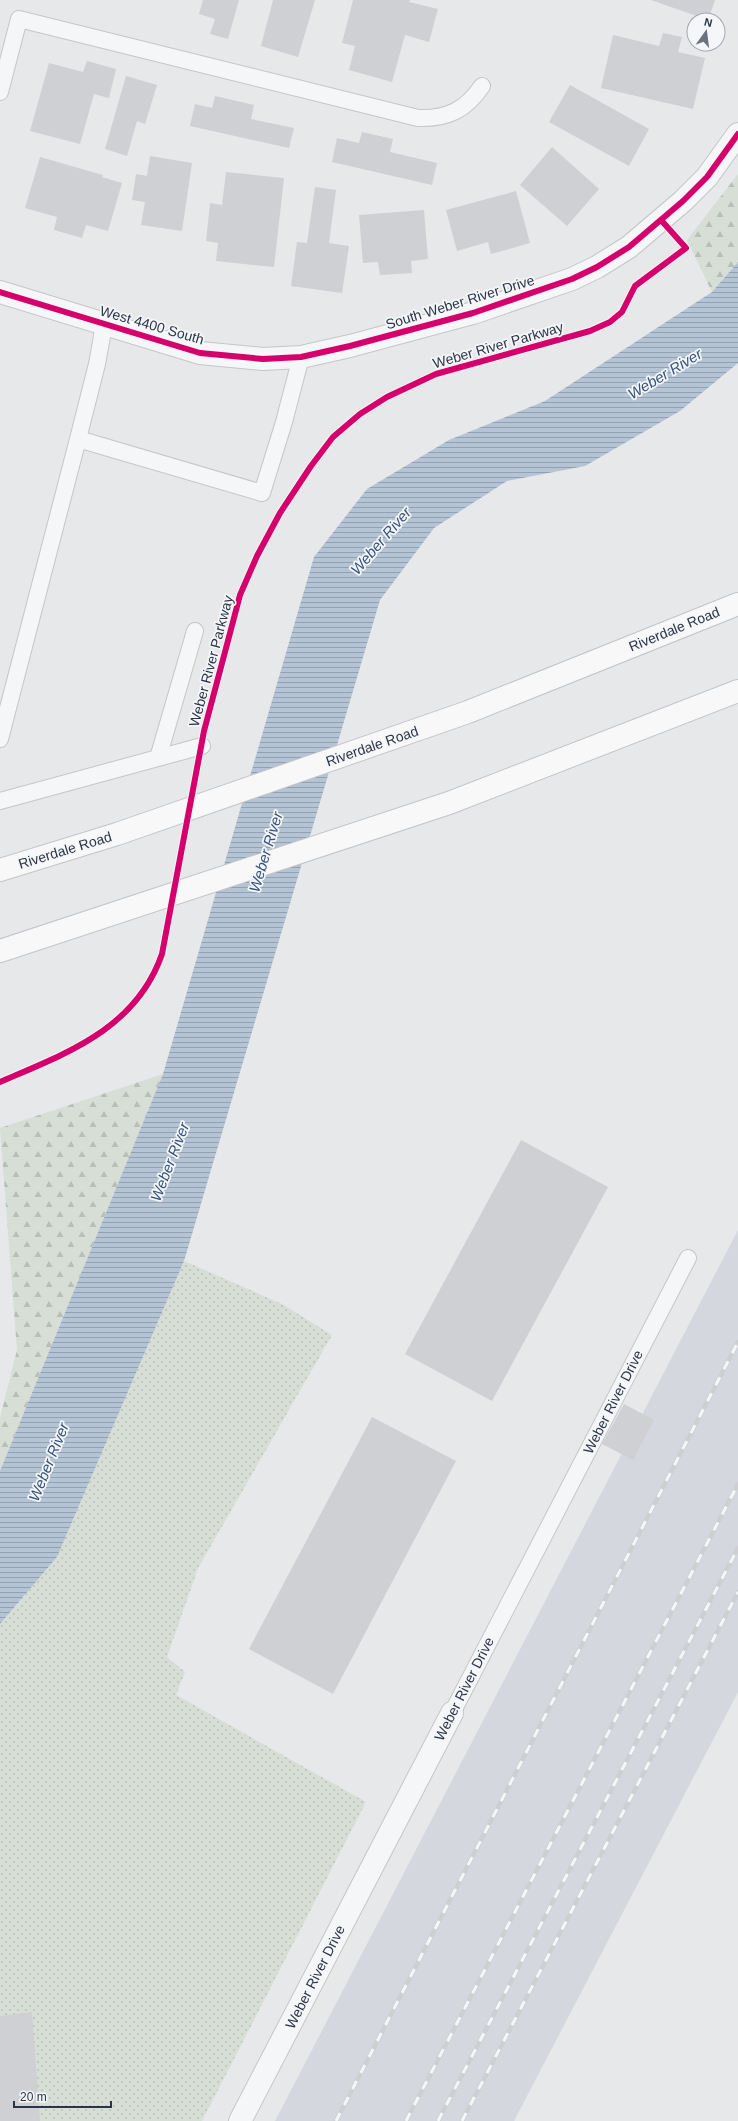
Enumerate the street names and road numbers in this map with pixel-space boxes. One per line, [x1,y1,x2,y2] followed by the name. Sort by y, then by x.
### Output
[384,272,536,332] street label: South Weber River Drive
[98,303,206,347] street label: West 4400 South
[431,319,565,371] street label: Weber River Parkway
[186,594,236,728] street label: Weber River Parkway
[626,604,722,654] street label: Riverdale Road
[324,723,420,769] street label: Riverdale Road
[17,828,113,872] street label: Riverdale Road
[580,1347,646,1456] street label: Weber River Drive
[431,1634,497,1743] street label: Weber River Drive
[282,1922,348,2031] street label: Weber River Drive

